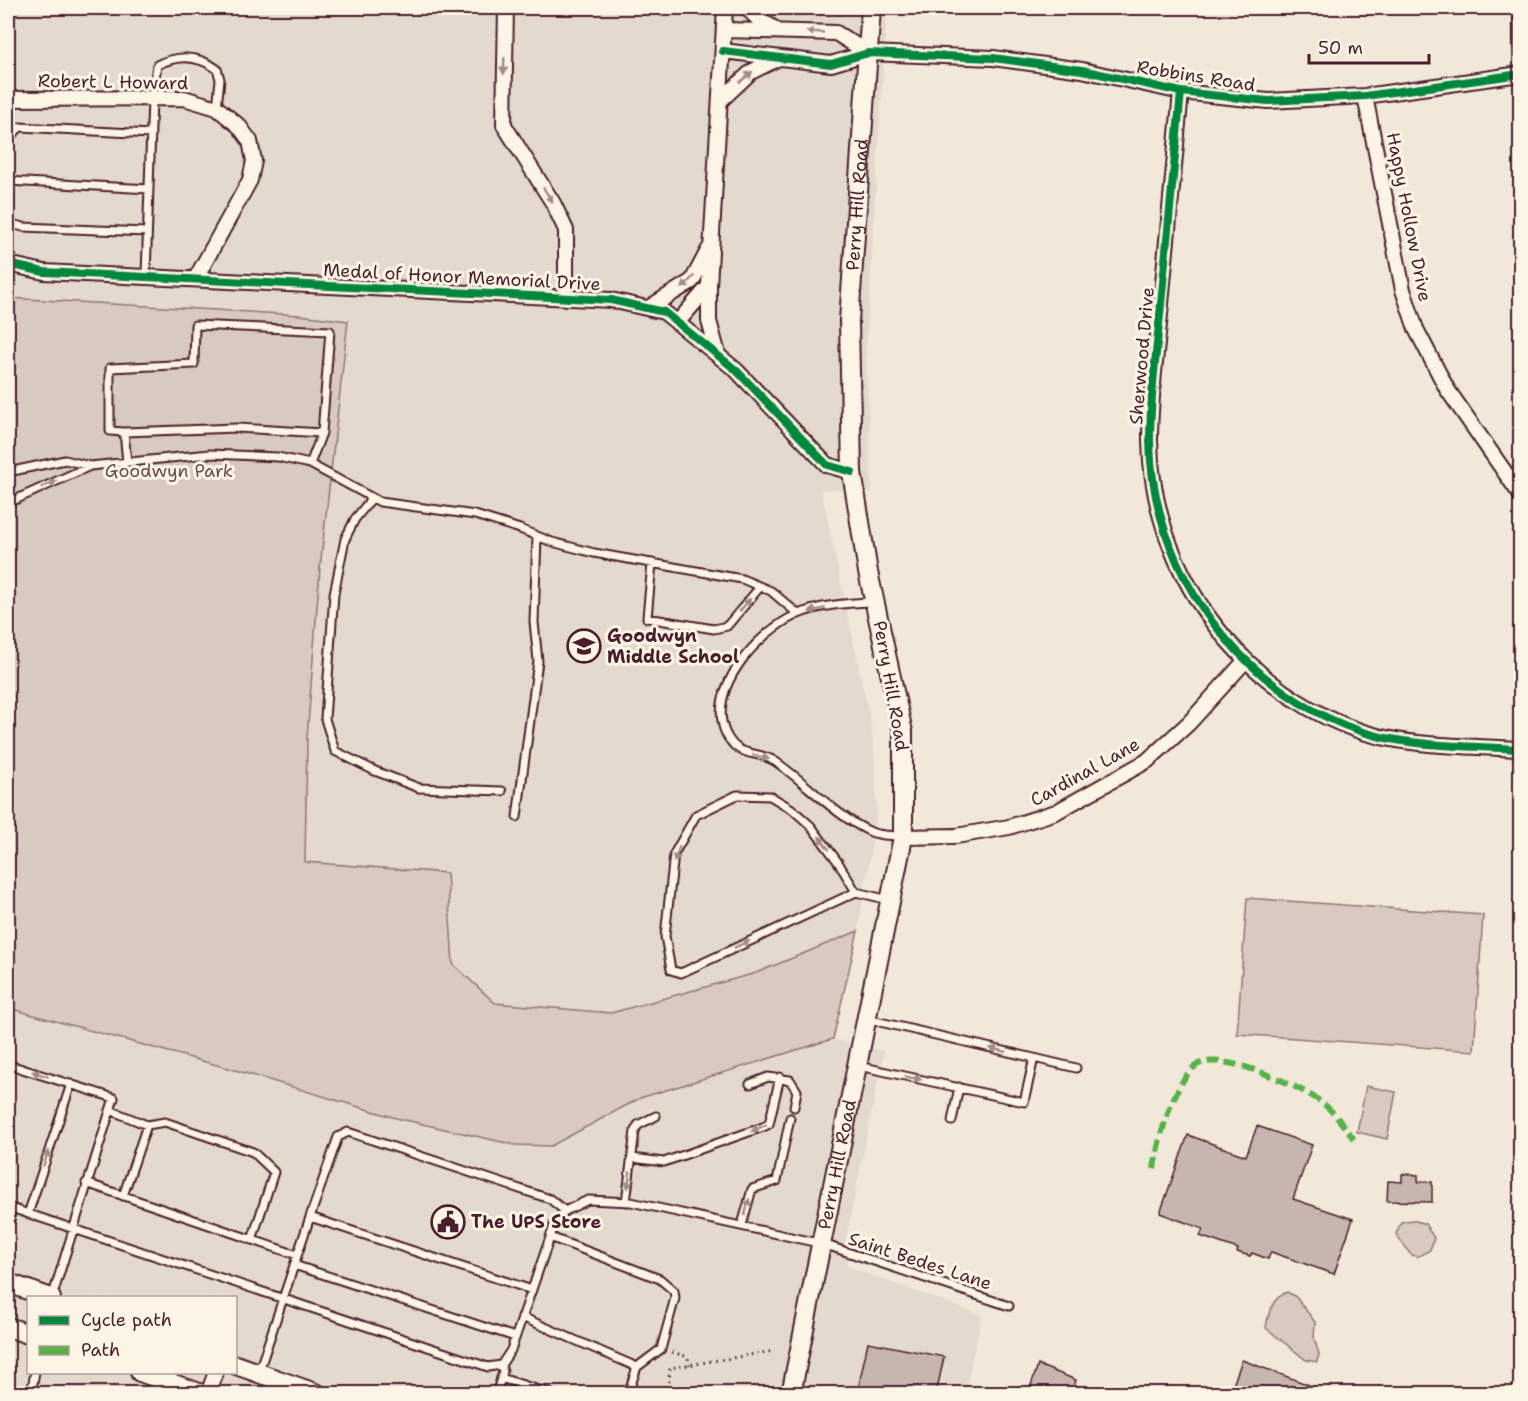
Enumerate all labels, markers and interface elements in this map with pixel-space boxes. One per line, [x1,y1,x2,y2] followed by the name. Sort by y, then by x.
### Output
[806,27,825,36] one-way arrow
[1309,27,1429,65] scale bar
[1318,36,1363,60] text: 50 m
[1135,55,1257,97] street label: Robbins Road
[499,56,508,75] one-way arrow
[38,69,188,95] street label: Robert L Howard
[738,71,753,84] one-way arrow
[1381,130,1437,304] street label: Happy Hollow Drive
[841,138,874,271] street label: Perry Hill Road
[542,187,554,203] one-way arrow
[323,258,601,296] street label: Medal of Honor Memorial Drive
[681,275,695,289] one-way arrow
[1124,286,1160,426] street label: Sherwood Drive
[105,459,233,483] park label: Goodwyn Park
[40,479,58,488] one-way arrow
[738,597,751,613] one-way arrow
[808,605,826,615] one-way arrow
[868,619,914,753] street label: Perry Hill Road
[607,624,739,669] place label: Goodwyn Middle School
[566,628,602,664] school or university icon: Goodwyn Middle School
[1026,732,1144,812] street label: Cardinal Lane
[751,752,770,762] one-way arrow
[818,836,830,851] one-way arrow
[671,845,681,863] one-way arrow
[733,940,750,949] one-way arrow
[989,1044,1007,1054] one-way arrow
[31,1069,49,1079] one-way arrow
[904,1074,923,1083] one-way arrow
[812,1097,862,1232] street label: Perry Hill Road
[750,1124,768,1133] one-way arrow
[42,1149,52,1167] one-way arrow
[625,1170,634,1189] one-way arrow
[743,1198,752,1216] one-way arrow
[430,1204,466,1240] public building icon: The UPS Store
[471,1210,601,1234] place label: The UPS Store
[845,1227,995,1295] street label: Saint Bedes Lane
[27,1296,237,1374] legend
[81,1308,172,1332] text: Cycle path
[81,1338,120,1362] text: Path

